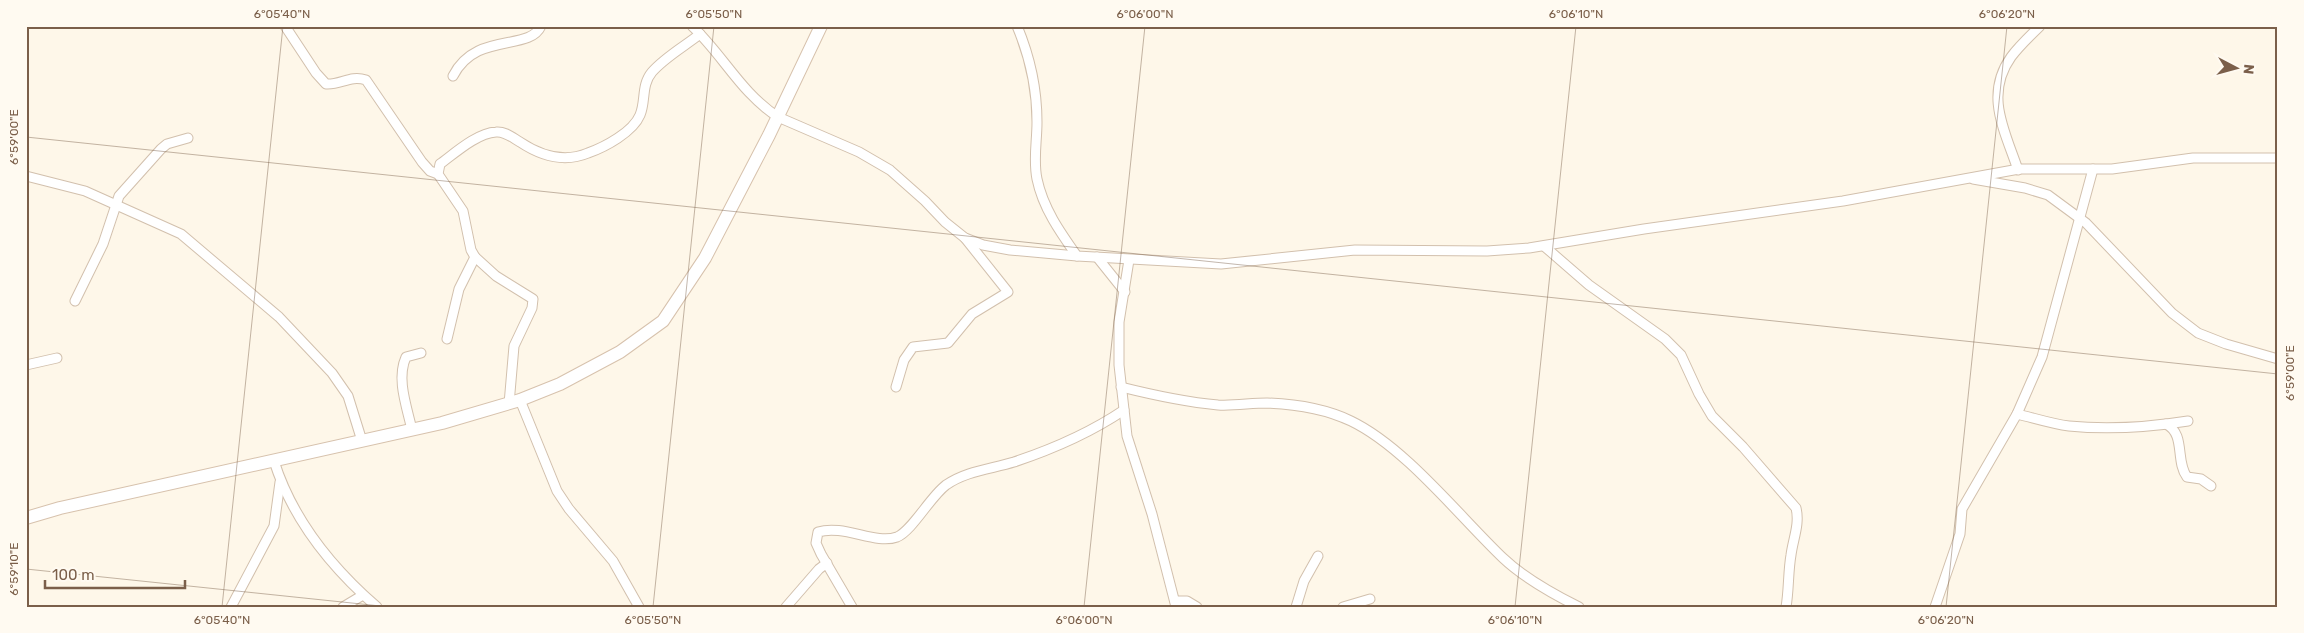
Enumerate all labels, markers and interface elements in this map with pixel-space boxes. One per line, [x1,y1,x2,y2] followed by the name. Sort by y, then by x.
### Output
[254,7,310,21] text: 6°05'40"N
[686,7,742,21] text: 6°05'50"N
[1117,7,1174,21] text: 6°06'00"N
[1549,7,1603,21] text: 6°06'10"N
[1979,7,2035,21] text: 6°06'20"N
[2212,42,2262,92] north arrow
[2239,63,2257,75] text: N
[7,109,21,165] text: 6°59'00"E
[2283,345,2297,401] text: 6°59'00"E
[7,542,21,596] text: 6°59'10"E
[45,558,185,590] scale bar
[52,566,94,584] text: 100 m
[194,613,250,627] text: 6°05'40"N
[625,613,681,627] text: 6°05'50"N
[1056,613,1113,627] text: 6°06'00"N
[1488,613,1542,627] text: 6°06'10"N
[1918,613,1974,627] text: 6°06'20"N

